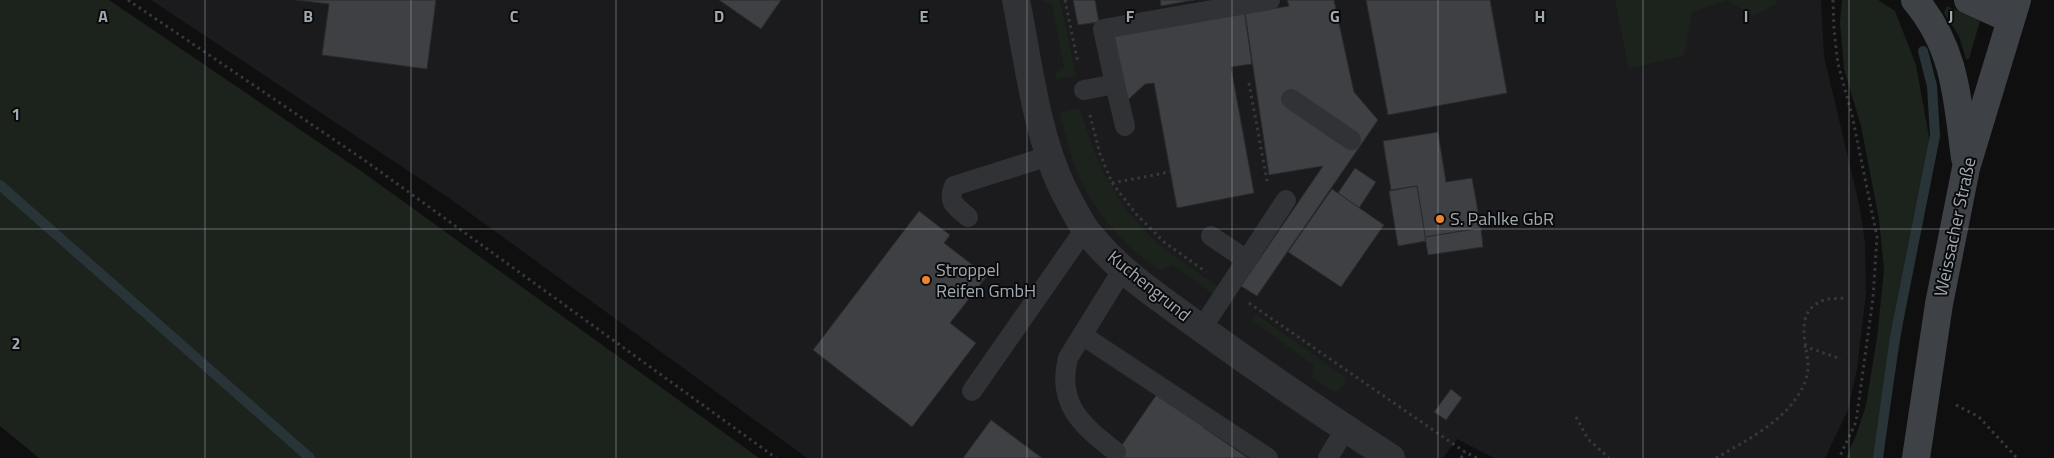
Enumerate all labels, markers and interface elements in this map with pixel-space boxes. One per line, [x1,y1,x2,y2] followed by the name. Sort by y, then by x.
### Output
[98,4,108,28] text: A
[303,4,313,28] text: B
[510,4,519,28] text: C
[714,4,724,28] text: D
[920,4,929,28] text: E
[1126,4,1135,28] text: F
[1330,4,1340,28] text: G
[1535,4,1545,28] text: H
[1744,4,1748,28] text: I
[1949,4,1953,28] text: J
[12,102,20,126] text: 1
[1927,155,1982,299] street label: Weissacher Straße
[1450,205,1554,232] place label: S. Pahlke GbR
[1434,213,1446,225] marker: S. Pahlke GbR
[1102,244,1197,328] street label: Kuchengrund
[936,256,1036,304] place label: Stroppel Reifen GmbH
[920,274,932,286] marker: Stroppel Reifen GmbH
[12,331,20,355] text: 2

